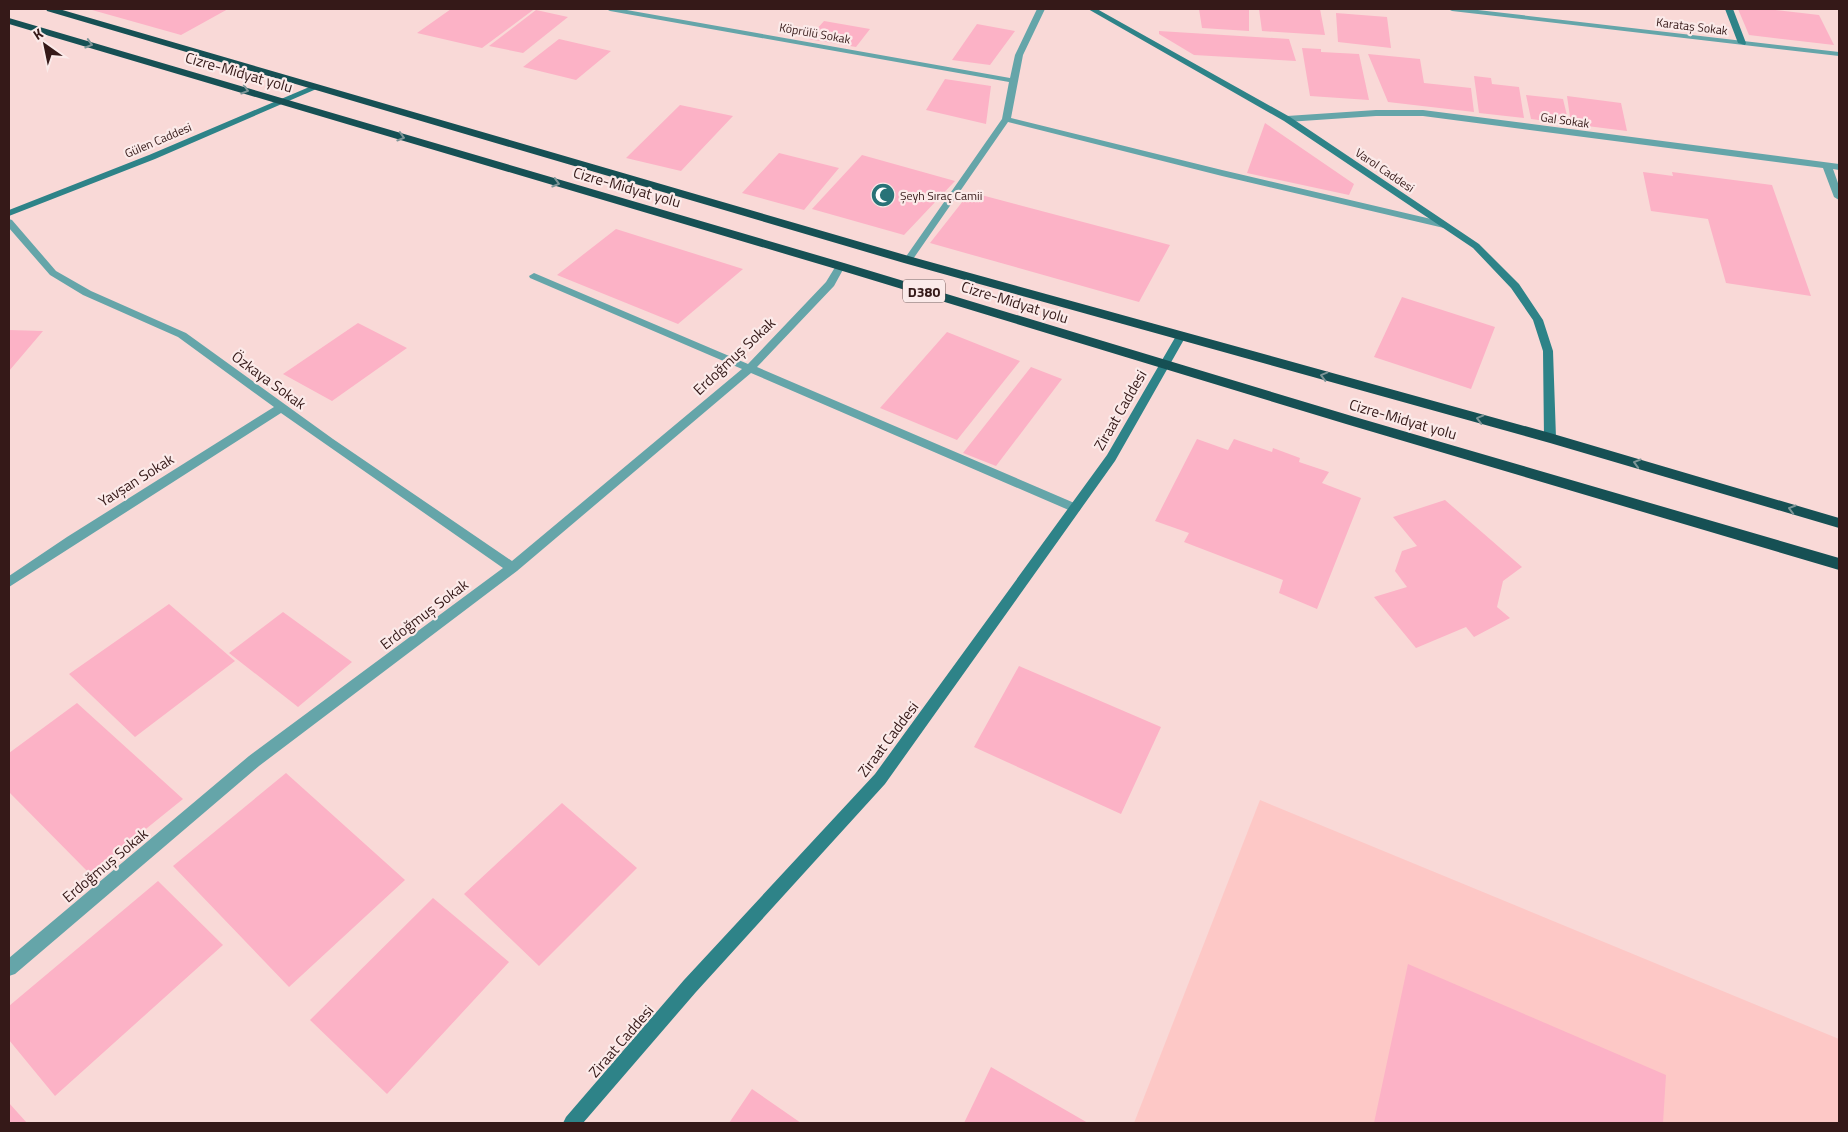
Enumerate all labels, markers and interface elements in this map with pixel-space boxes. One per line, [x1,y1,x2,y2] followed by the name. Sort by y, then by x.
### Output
[1655,12,1729,40] street label: Karataş Sokak
[778,17,852,49] street label: Köprülü Sokak
[20,20,70,70] north arrow
[28,22,47,45] text: K
[85,39,93,49] one-way arrow
[183,46,295,98] street label: Cizre-Midyat yolu
[240,85,249,95] one-way arrow
[1539,107,1591,133] street label: Gal Sokak
[122,117,194,163] street label: Gülen Caddesi
[396,132,404,142] one-way arrow
[1352,143,1418,197] street label: Varol Caddesi
[571,161,683,213] street label: Cizre-Midyat yolu
[552,178,560,188] one-way arrow
[870,182,896,208] mosque icon: Şeyh Sıraç Camii
[900,186,982,205] place label: Şeyh Sıraç Camii
[959,275,1071,329] street label: Cizre-Midyat yolu
[903,280,945,302] road number: D380
[688,312,780,400] street label: Erdoğmuş Sokak
[227,345,311,415] street label: Özkaya Sokak
[1088,365,1152,455] street label: Ziraat Caddesi
[1320,371,1328,381] one-way arrow
[1347,393,1459,445] street label: Cizre-Midyat yolu
[1477,414,1485,424] one-way arrow
[94,448,178,512] street label: Yavşan Sokak
[1633,459,1641,469] one-way arrow
[1789,505,1797,515] one-way arrow
[375,573,473,655] street label: Erdoğmuş Sokak
[852,696,924,782] street label: Ziraat Caddesi
[57,822,153,908] street label: Erdoğmuş Sokak
[583,1000,659,1082] street label: Ziraat Caddesi

